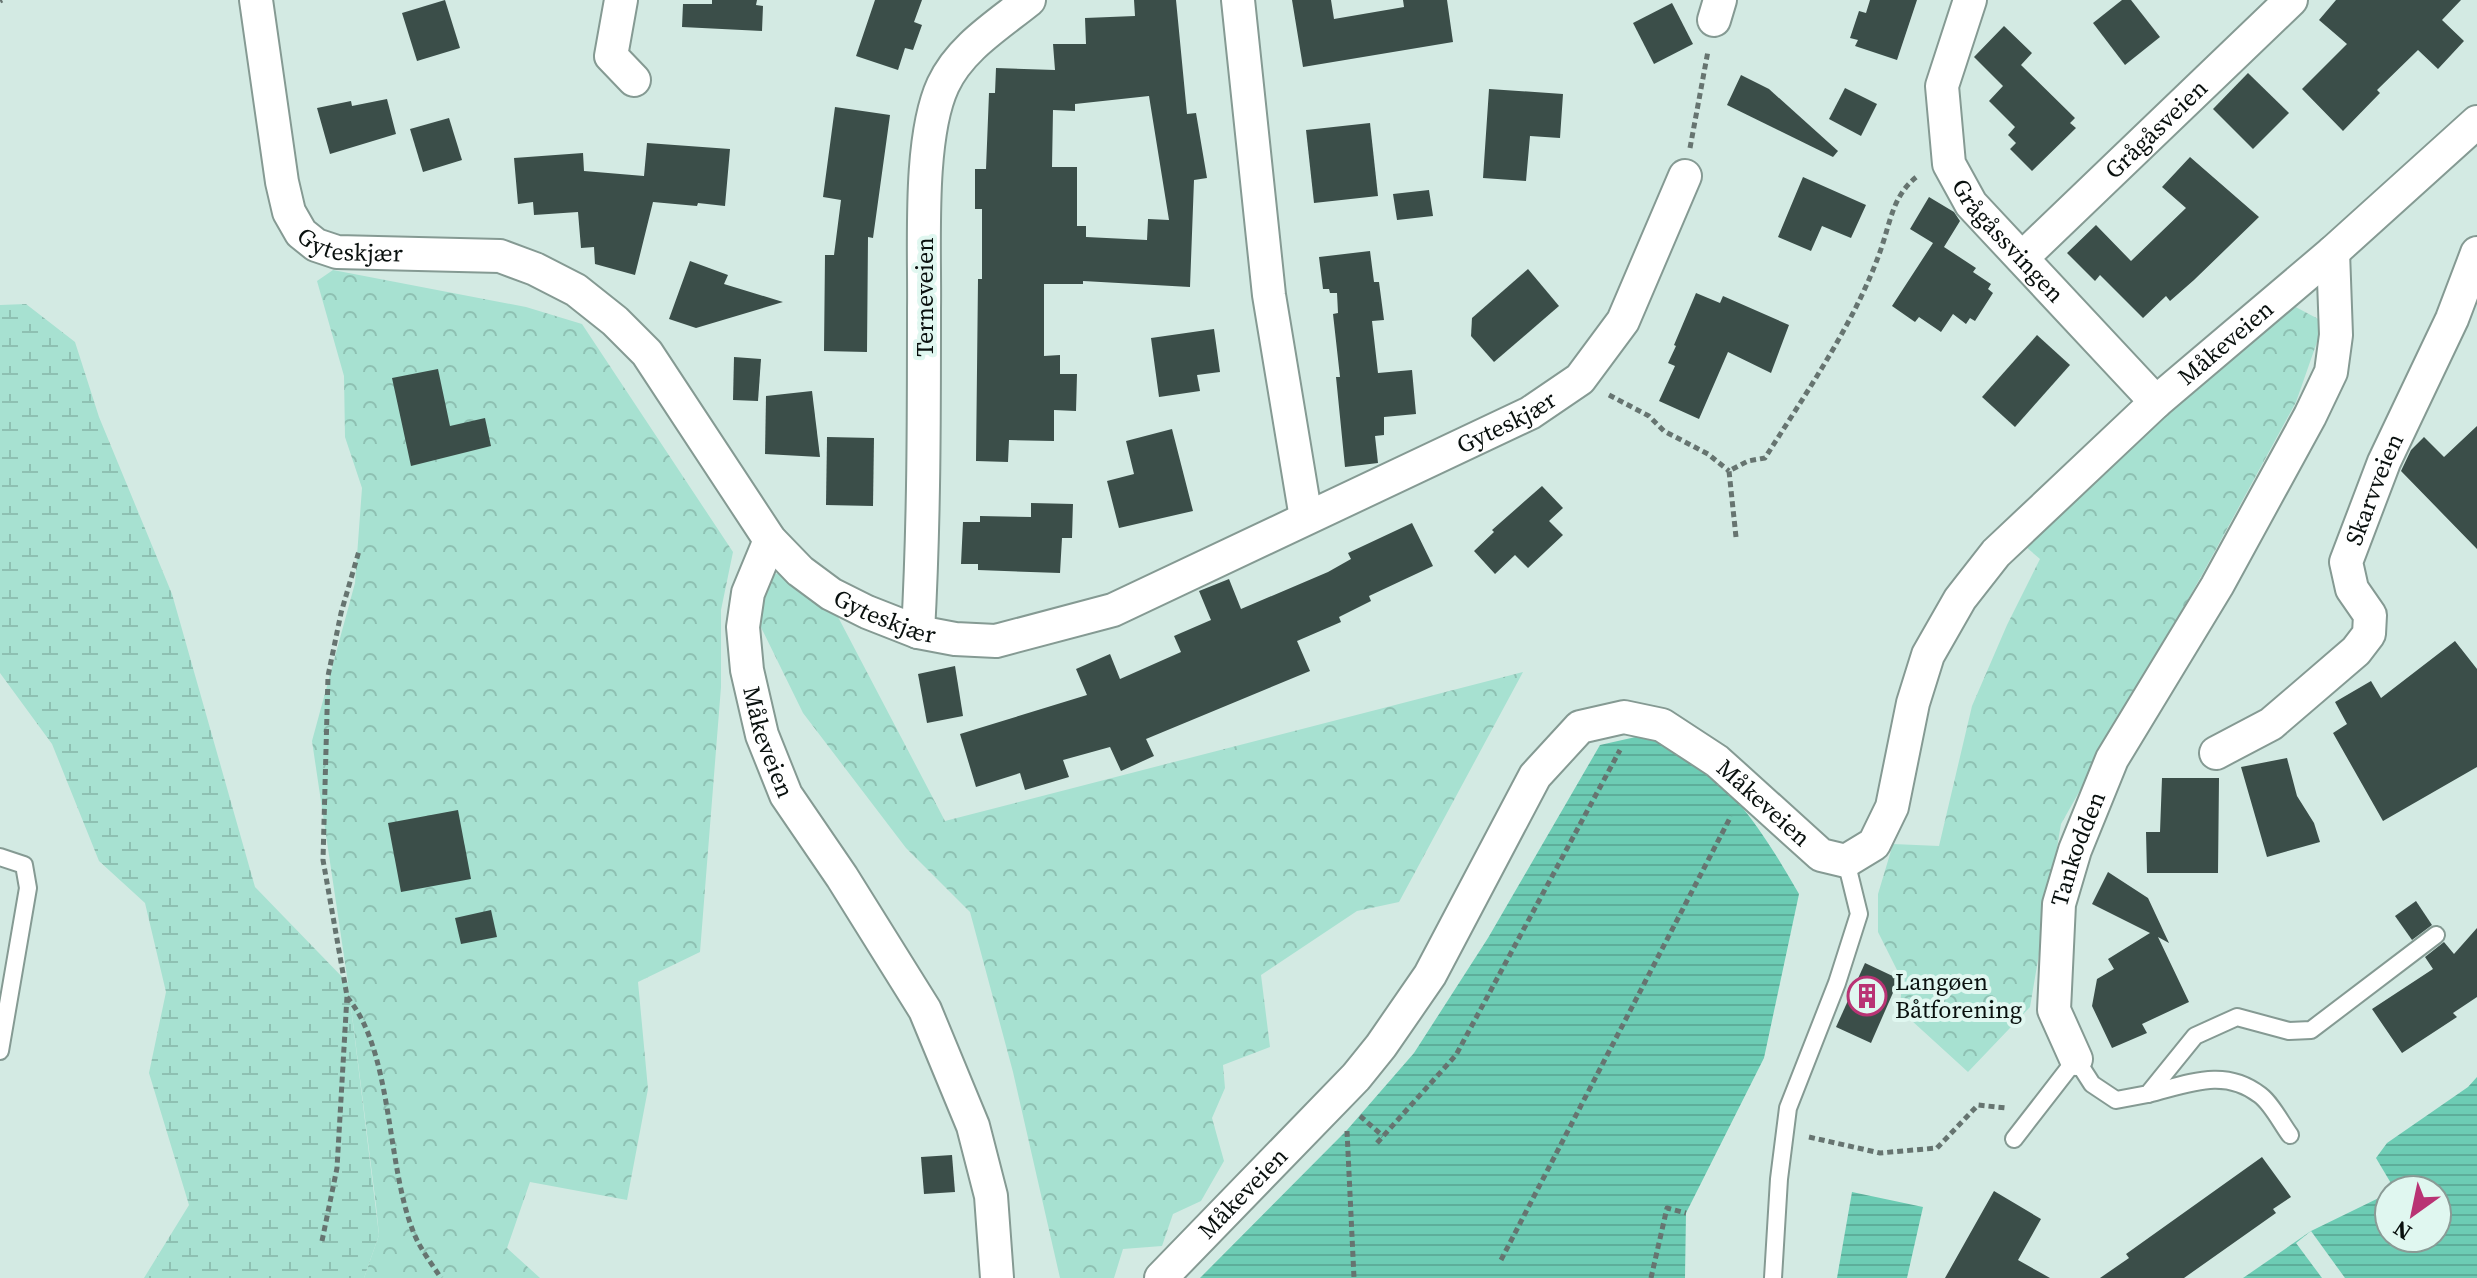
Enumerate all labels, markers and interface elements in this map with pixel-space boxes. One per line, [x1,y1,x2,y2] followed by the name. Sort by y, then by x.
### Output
[2097,72,2214,186] street label: Grågåsveien
[1944,173,2072,310] street label: Grågåssvingen
[290,219,403,270] street label: Gyteskjær
[908,237,941,357] street label: Terneveien
[2171,292,2280,392] street label: Måkeveien
[1451,383,1563,461] street label: Gyteskjær
[2337,428,2411,550] street label: Skarvveien
[828,581,939,651] street label: Gyteskjær
[735,683,802,803] street label: Måkeveien
[1710,752,1818,854] street label: Måkeveien
[2042,786,2113,910] street label: Tankodden
[1895,965,2022,1026] place label: Langøen Båtforening
[1846,975,1888,1017] building icon: Langøen Båtforening
[1191,1140,1295,1246] street label: Måkeveien
[2373,1174,2453,1254] north arrow
[2387,1214,2417,1248] text: N

